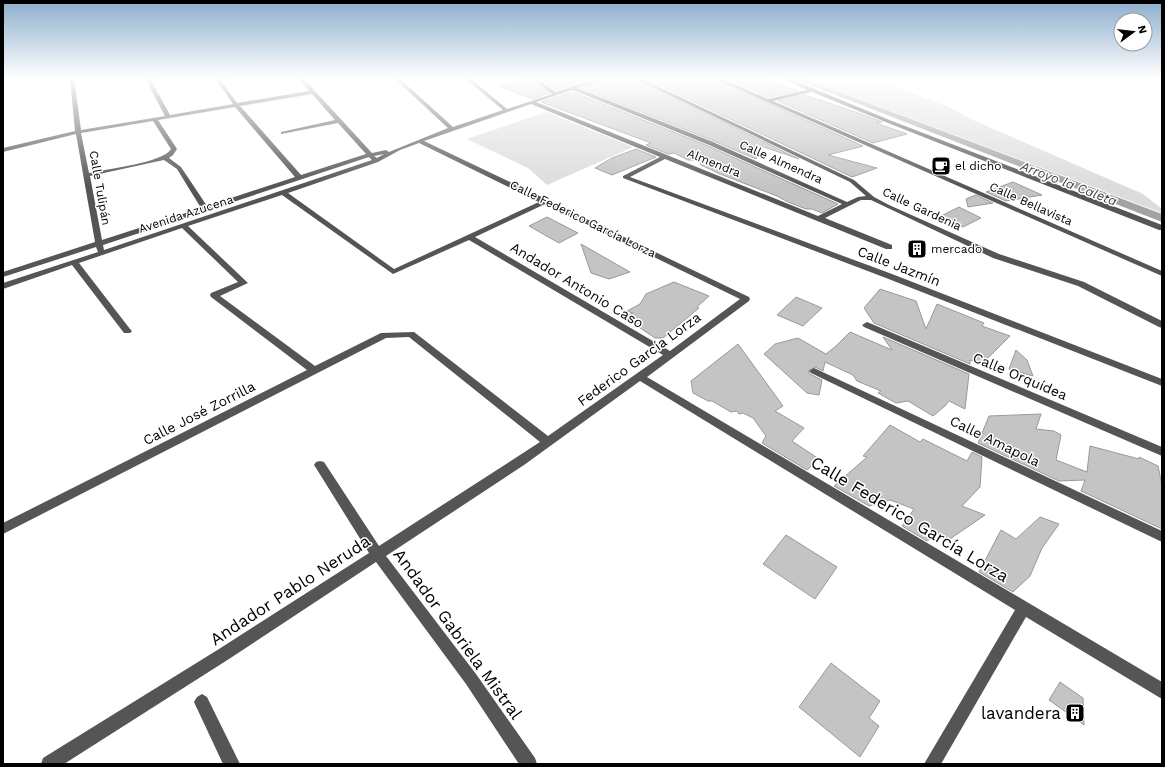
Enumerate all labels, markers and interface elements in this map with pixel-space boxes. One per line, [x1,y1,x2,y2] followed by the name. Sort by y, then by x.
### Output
[1113,12,1153,52] north arrow
[1135,24,1150,35] text: N
[737,137,825,187] street label: Calle Almendra
[685,146,743,180] street label: Almendra
[87,150,113,226] street label: Calle Tulipán
[930,155,952,177] cafe icon: el dicho
[1018,158,1119,209] water label: Arroyo la Caleta
[955,159,1001,173] place label: el dicho
[508,178,658,261] street label: Calle Federico García Lorza
[987,179,1075,229] street label: Calle Bellavista
[880,185,964,233] street label: Calle Gardenia
[137,192,235,236] street label: Avenida Azucena
[906,238,928,260] building icon: mercado
[508,239,646,331] street label: Andador Antonio Caso
[931,242,982,256] place label: mercado
[855,243,943,289] street label: Calle Jazmín
[574,309,704,409] street label: Federico García Lorza
[970,349,1070,403] street label: Calle Orquídea
[140,378,258,448] street label: Calle José Zorrilla
[947,412,1043,470] street label: Calle Amapola
[807,452,1013,586] street label: Calle Federico García Lorza
[206,531,374,649] street label: Andador Pablo Neruda
[389,545,527,724] street label: Andador Gabriela Mistral
[1064,702,1086,724] building icon: lavandera
[981,703,1061,723] place label: lavandera

